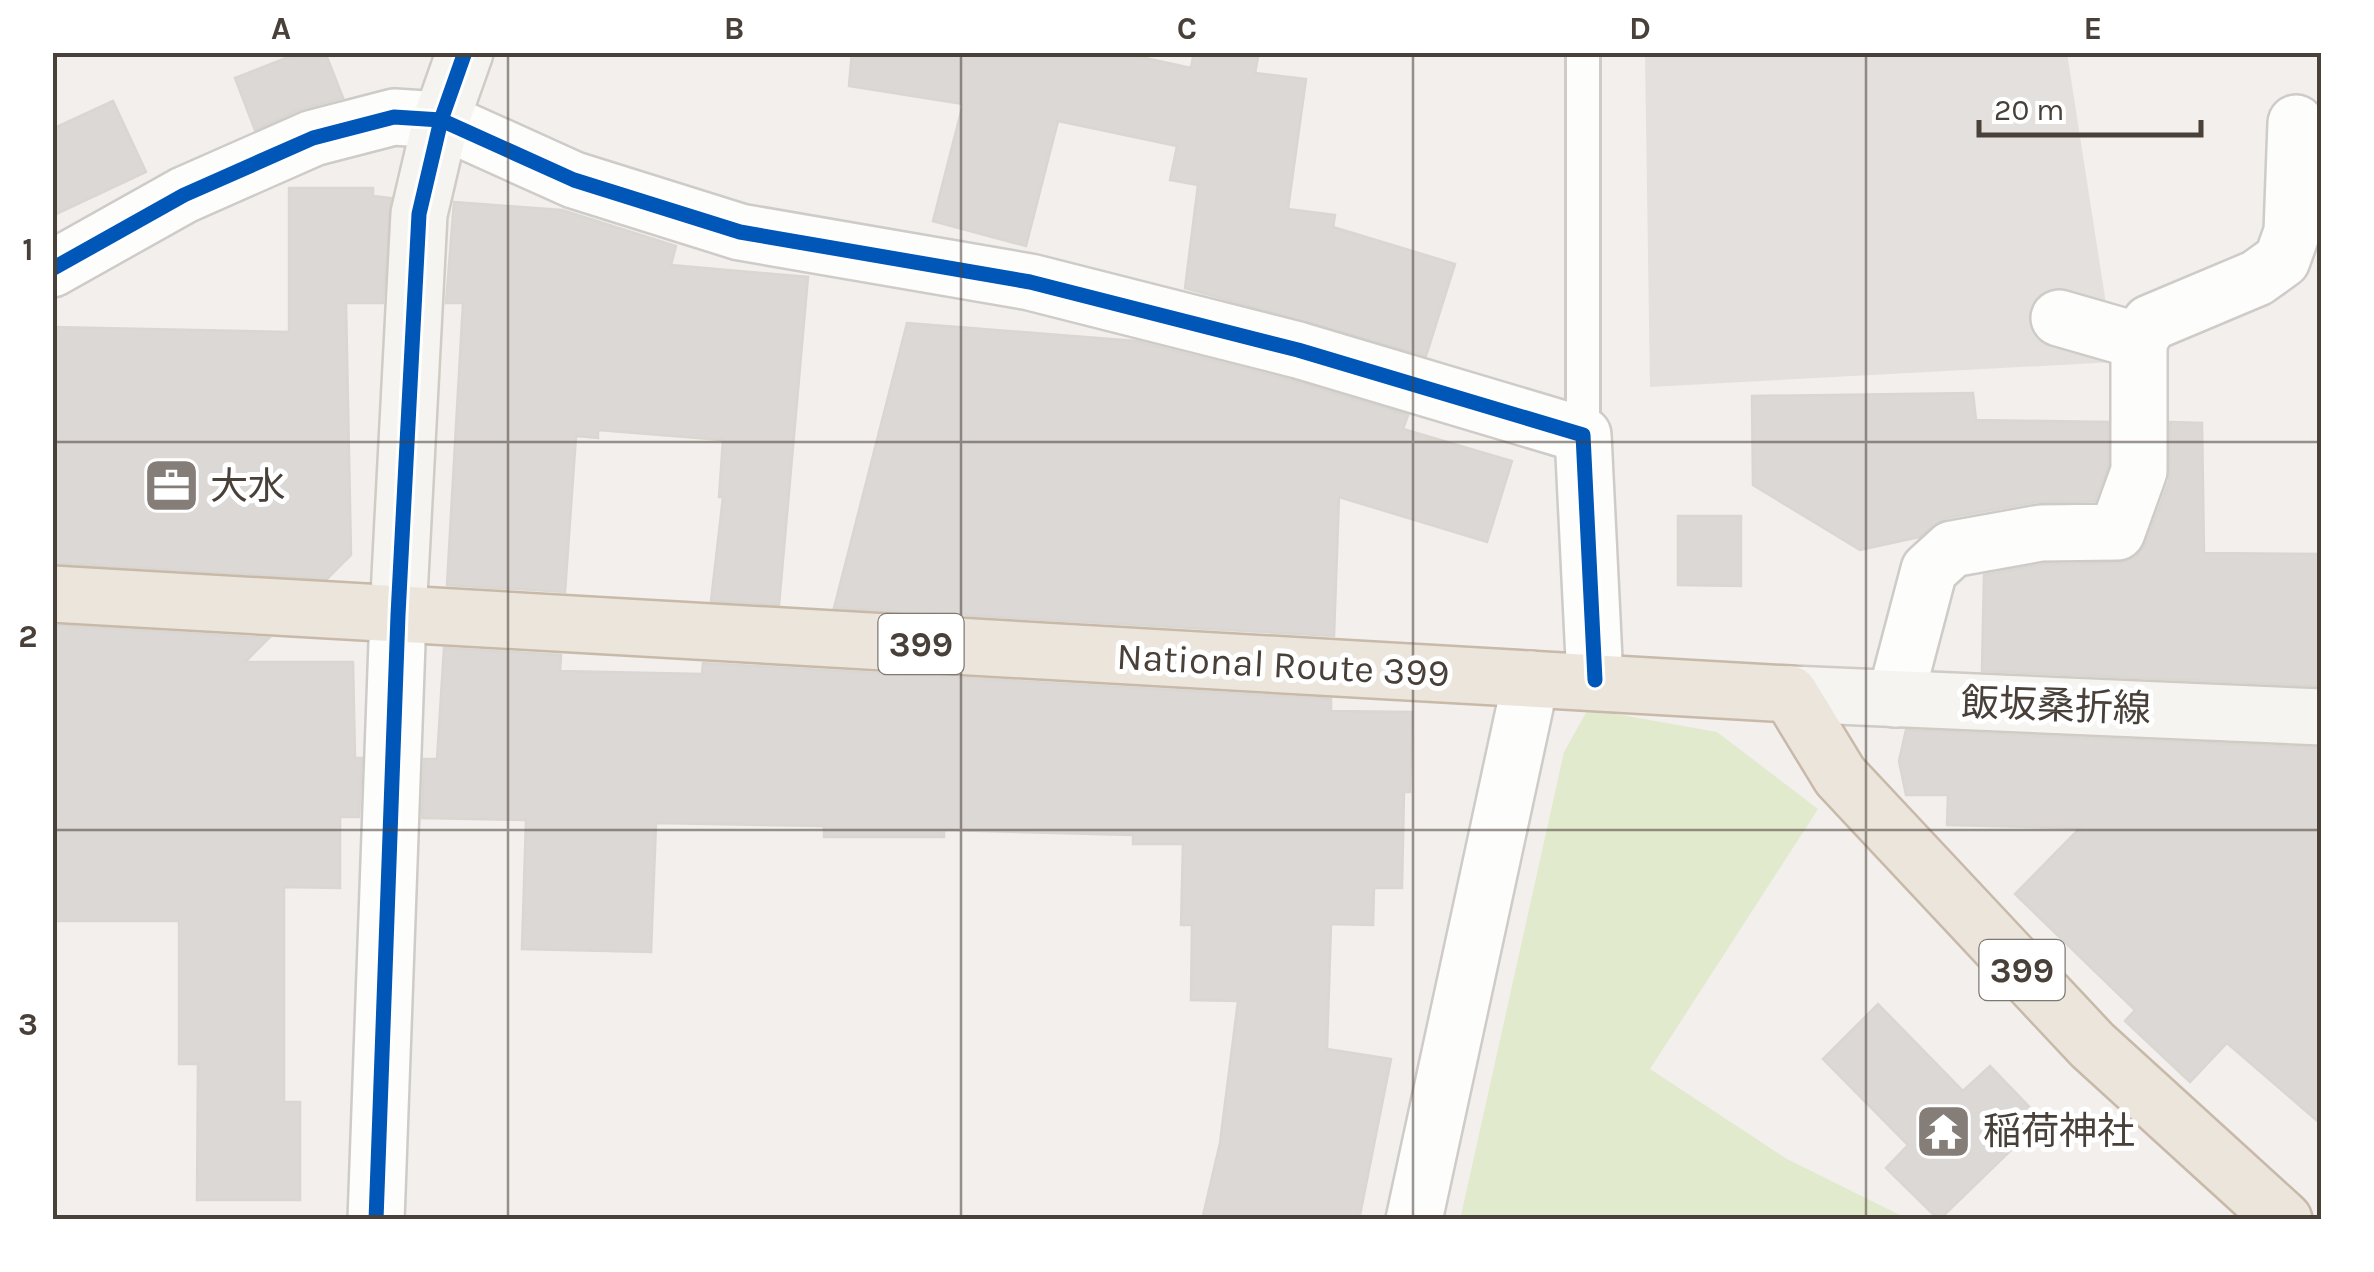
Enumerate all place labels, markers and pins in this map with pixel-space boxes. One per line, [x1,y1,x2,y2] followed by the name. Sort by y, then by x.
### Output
[141,456,201,516] office icon: 大水
[210,464,286,509] place label: 大水
[1914,1101,1974,1161] temple icon: 稲荷神社
[1983,1109,2135,1154] place label: 稲荷神社

